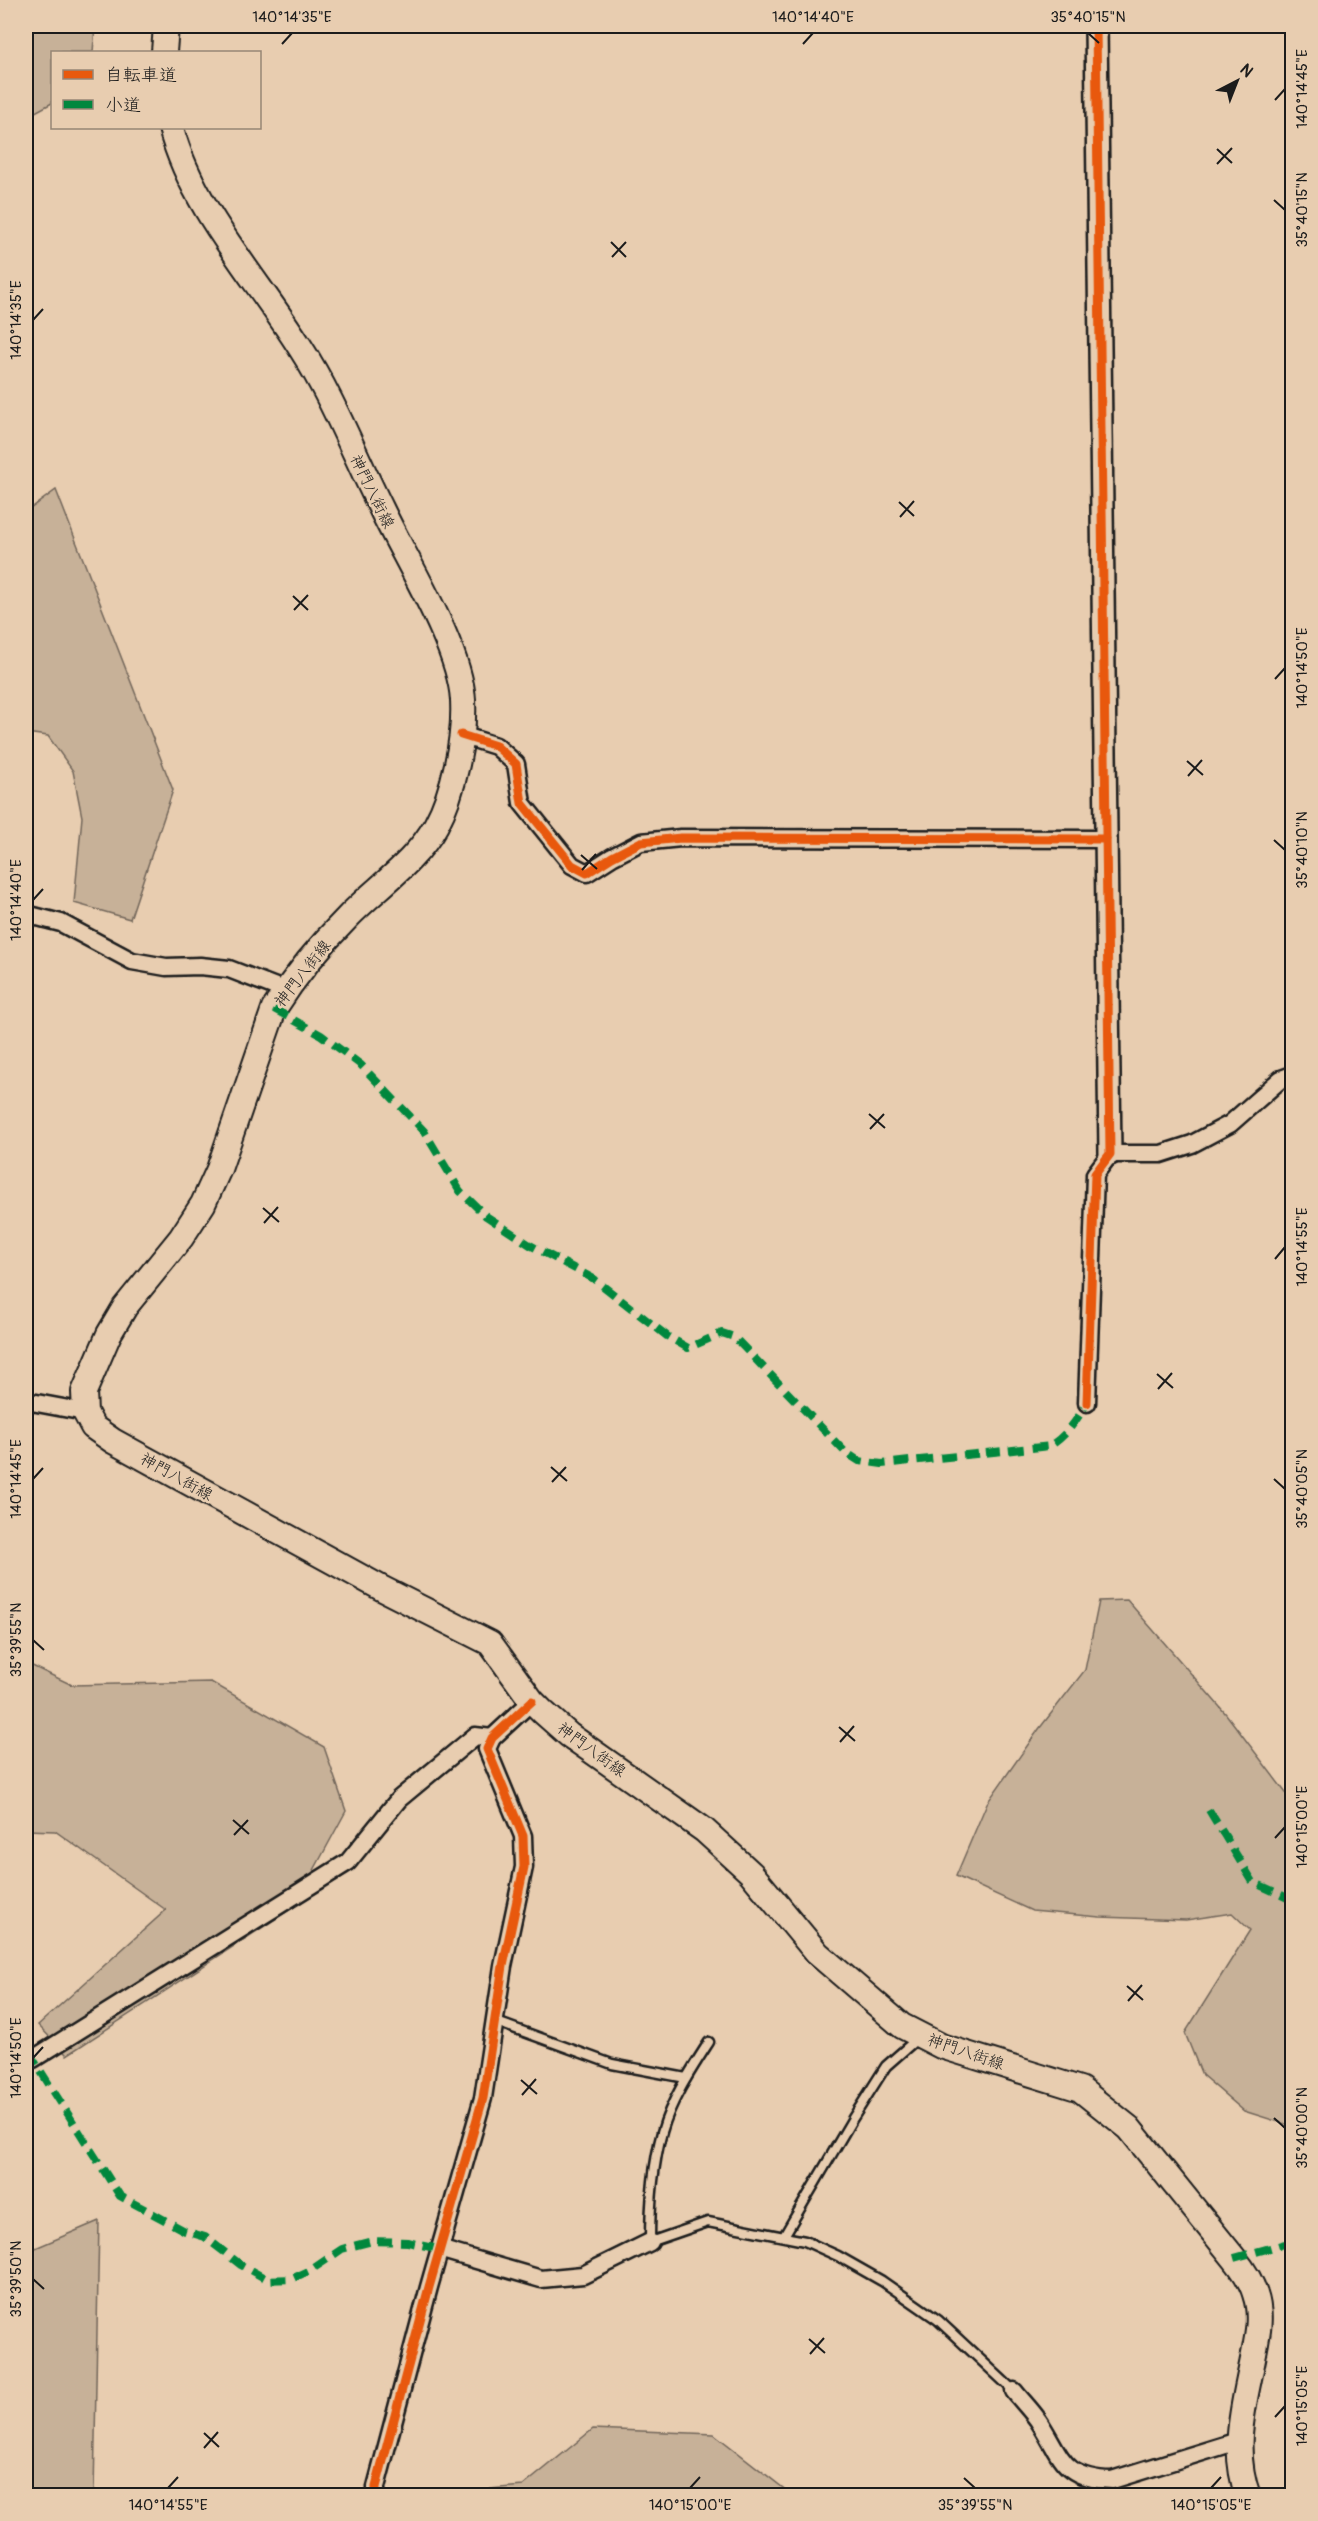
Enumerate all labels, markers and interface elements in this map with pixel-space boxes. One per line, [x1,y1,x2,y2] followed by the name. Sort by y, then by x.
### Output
[252,8,332,27] text: 140°14'35"E
[772,8,854,27] text: 140°14'40"E
[1050,8,1126,27] text: 35°40'15"N
[1293,49,1312,129] text: 140°14'45"E
[51,51,261,129] legend
[1207,51,1267,111] north arrow
[1236,60,1257,82] text: N
[105,64,177,87] text: 自転車道
[105,94,141,117] text: 小道
[1293,172,1312,248] text: 35°40'15"N
[7,280,26,360] text: 140°14'35"E
[346,451,399,532] street label: 神門八街線
[1293,627,1312,709] text: 140°14'50"E
[1293,811,1312,889] text: 35°40'10"N
[7,859,26,941] text: 140°14'40"E
[270,936,335,1011] street label: 神門八街線
[1293,1207,1312,1287] text: 140°14'55"E
[7,1439,26,1519] text: 140°14'45"E
[137,1449,216,1505] street label: 神門八街線
[1293,1449,1312,1529] text: 35°40'05"N
[7,1603,26,1677] text: 35°39'55"N
[553,1718,630,1781] street label: 神門八街線
[1293,1785,1312,1868] text: 140°15'00"E
[7,2017,26,2099] text: 140°14'50"E
[925,2029,1007,2074] street label: 神門八街線
[1293,2087,1312,2169] text: 35°40'00"N
[7,2241,26,2317] text: 35°39'50"N
[1293,2366,1312,2446] text: 140°15'05"E
[128,2496,208,2515] text: 140°14'55"E
[649,2496,732,2515] text: 140°15'00"E
[938,2496,1012,2515] text: 35°39'55"N
[1171,2496,1251,2515] text: 140°15'05"E

